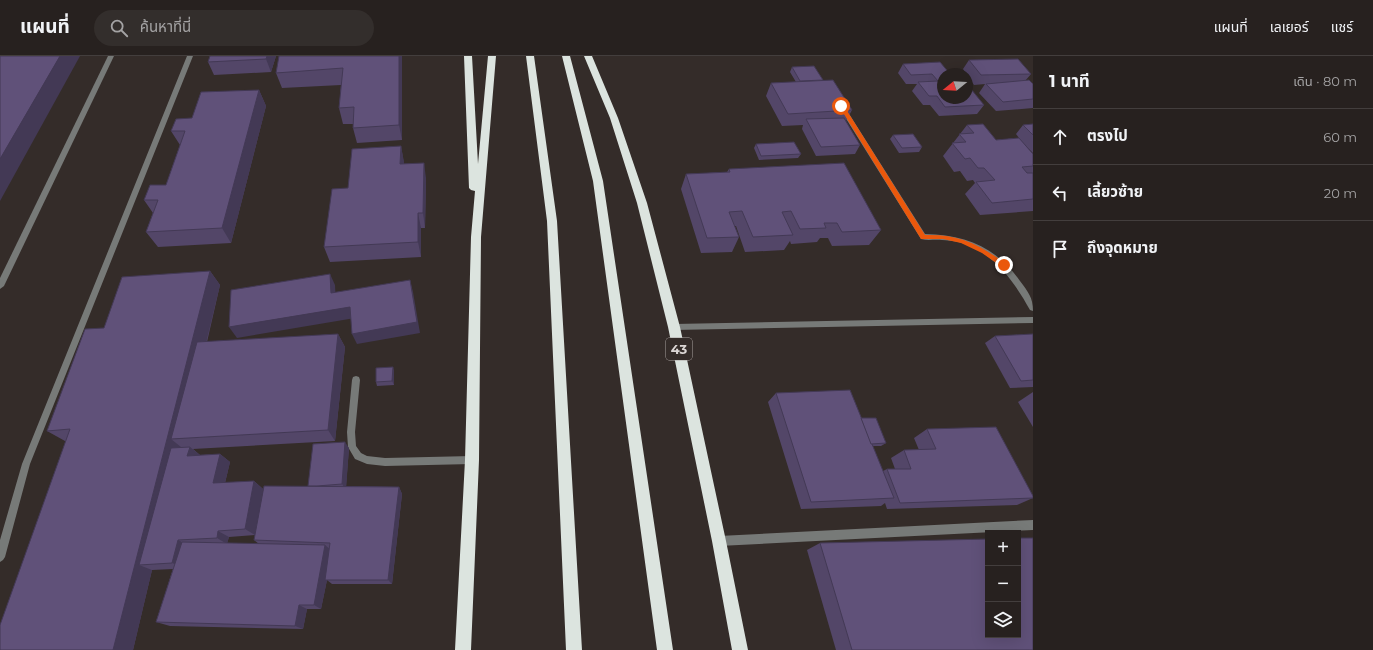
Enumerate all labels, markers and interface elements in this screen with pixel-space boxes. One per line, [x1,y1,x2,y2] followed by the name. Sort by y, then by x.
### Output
[94,10,374,46] search box
[20,15,70,38] text: แผนที่
[108,17,130,39] icon: search
[140,17,191,36] text: ค้นหาที่นี่
[1214,18,1248,36] text: แผนที่
[1270,18,1309,36] text: เลเยอร์
[1331,18,1353,36] text: แชร์
[937,68,973,104] north arrow
[1049,71,1090,91] text: 1 นาที
[1293,73,1357,89] text: เดิน · 80 m
[832,97,850,115] route start
[1049,126,1071,148] icon: ahead
[1087,126,1128,145] text: ตรงไป
[1323,129,1357,145] text: 60 m
[1049,182,1071,204] icon: left
[1087,182,1143,201] text: เลี้ยวซ้าย
[1324,185,1357,201] text: 20 m
[1049,238,1071,260] icon: arrive
[1087,238,1158,257] text: ถึงจุดหมาย
[995,256,1013,274] route end
[666,338,692,360] road number: 43
[985,530,1021,638] map controls
[985,530,1021,566] button: +
[985,566,1021,602] button: −
[985,602,1021,638] button: layers

